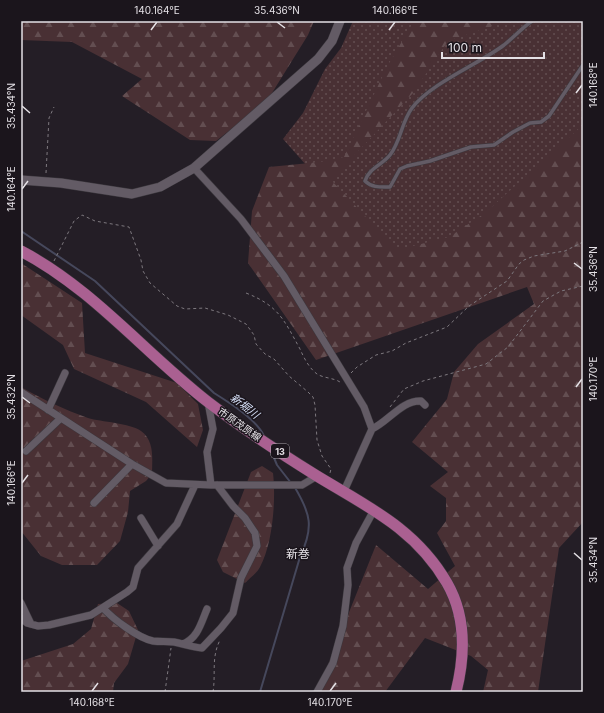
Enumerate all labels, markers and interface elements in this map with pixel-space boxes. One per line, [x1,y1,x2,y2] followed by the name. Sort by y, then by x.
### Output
[134,4,180,16] text: 140.164°E
[254,4,300,16] text: 35.436°N
[372,4,418,16] text: 140.166°E
[442,34,544,60] scale bar
[448,40,482,55] text: 100 m
[587,62,599,108] text: 140.168°E
[5,83,17,129] text: 35.434°N
[5,166,17,212] text: 140.164°E
[587,246,599,292] text: 35.436°N
[587,356,599,402] text: 140.170°E
[5,374,17,420] text: 35.432°N
[228,390,263,422] water label: 新堀川
[216,405,264,443] street label: 市原茂原線
[271,444,289,458] road number: 13
[5,460,17,506] text: 140.166°E
[587,537,599,583] text: 35.434°N
[286,546,310,561] district label: 新巻
[69,696,115,708] text: 140.168°E
[307,696,353,708] text: 140.170°E

